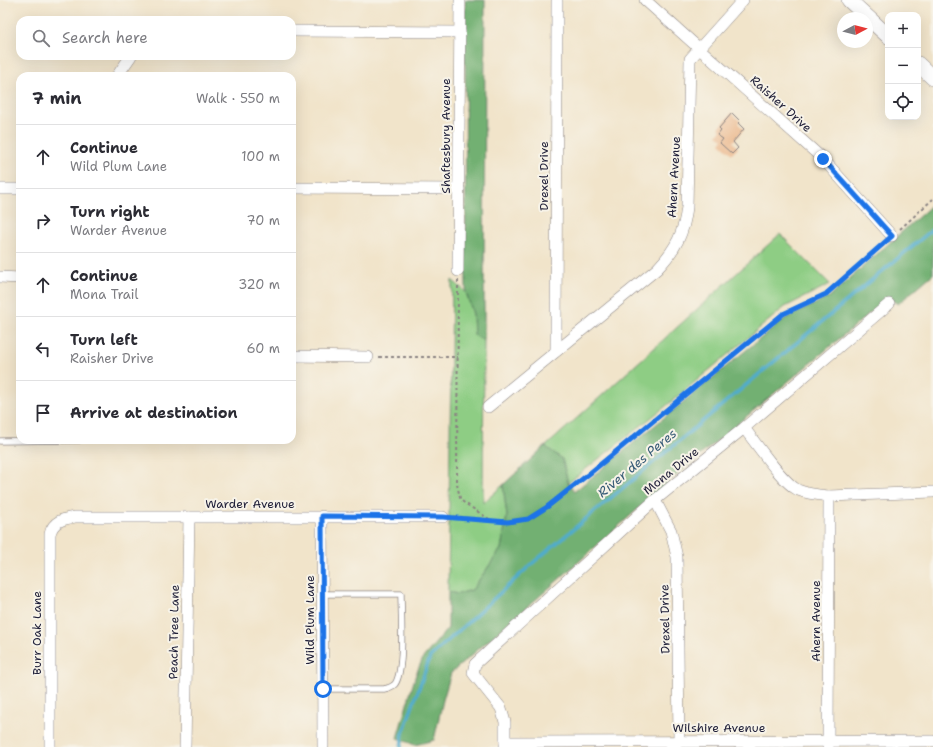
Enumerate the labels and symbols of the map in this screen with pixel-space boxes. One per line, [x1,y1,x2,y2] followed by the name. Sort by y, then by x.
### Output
[837,12,873,48] north arrow
[747,72,815,136] street label: Raisher Drive
[438,78,454,194] street label: Shaftesbury Avenue
[664,136,684,218] street label: Ahern Avenue
[536,141,552,211] street label: Drexel Drive
[814,150,832,168] route end
[594,425,680,501] water label: River des Peres
[640,444,702,498] street label: Mona Drive
[205,496,295,512] street label: Warder Avenue
[302,575,318,665] street label: Wild Plum Lane
[808,580,824,662] street label: Ahern Avenue
[165,584,183,680] street label: Peach Tree Lane
[656,584,674,654] street label: Drexel Drive
[29,591,45,675] street label: Burr Oak Lane
[314,680,332,698] route start
[673,720,766,736] street label: Wilshire Avenue

